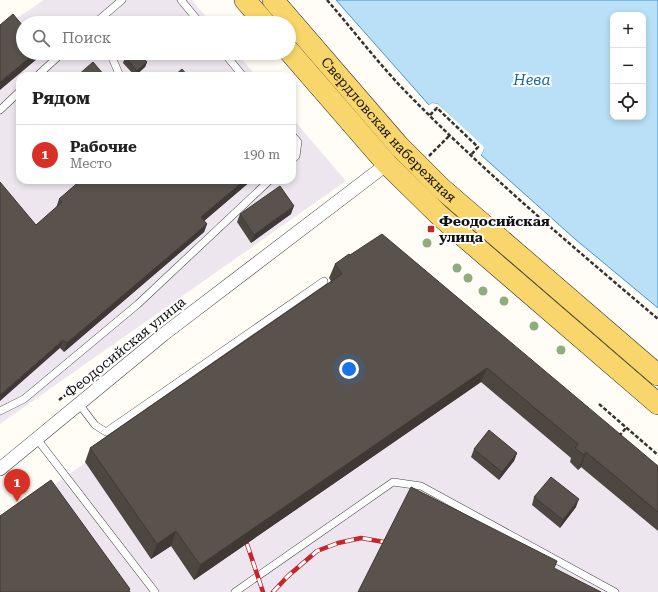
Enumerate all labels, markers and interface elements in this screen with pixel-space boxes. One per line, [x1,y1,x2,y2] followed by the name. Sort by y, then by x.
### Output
[610,12,646,120] map controls
[610,12,646,48] button: +
[16,16,296,60] search box
[30,27,52,49] icon: search
[62,29,111,47] text: Поиск
[610,48,646,84] button: −
[318,54,460,206] street label: Свердловская набережная
[512,71,551,89] water label: Нева
[610,84,646,120] button: locate
[32,88,90,108] text: Рядом
[70,138,137,156] text: Рабочие
[41,147,49,162] text: 1
[243,147,280,162] text: 190 m
[70,156,112,171] text: Место
[439,213,550,245] place label: Феодосийская улица
[426,224,436,234] marker: Феодосийская улица
[61,293,189,401] street label: Феодосийская улица
[339,359,359,379] your location
[4,469,30,502] pin: 1

